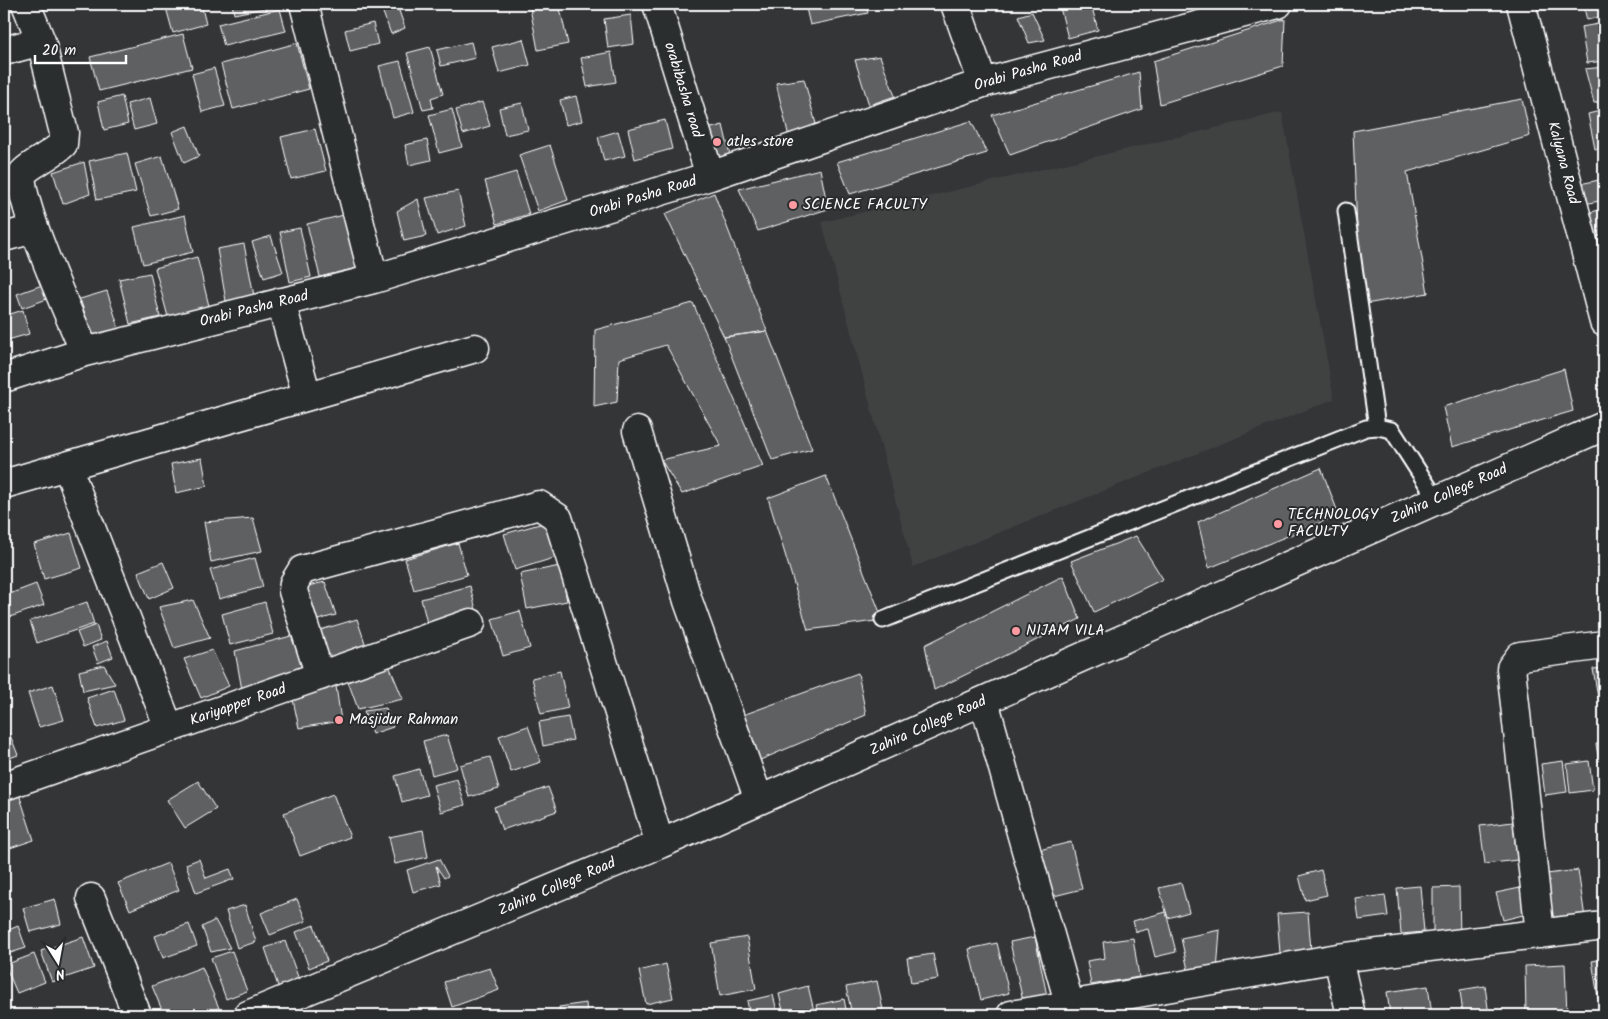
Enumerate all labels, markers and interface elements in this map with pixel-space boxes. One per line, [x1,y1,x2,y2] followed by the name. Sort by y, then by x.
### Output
[35,32,126,64] scale bar
[42,39,76,63] text: 20 m
[657,39,709,141] street label: orabibasha road
[971,44,1085,98] street label: Orabi Pasha Road
[1540,119,1586,208] street label: Kalyana Road
[727,130,794,154] place label: atles store
[711,136,723,148] marker: atles store
[586,169,700,225] street label: Orabi Pasha Road
[803,193,928,217] place label: SCIENCE FACULTY
[787,199,799,211] marker: SCIENCE FACULTY
[197,284,311,334] street label: Orabi Pasha Road
[1387,457,1512,531] street label: Zahira College Road
[1288,503,1380,544] place label: TECHNOLOGY FACULTY
[1272,518,1284,530] marker: TECHNOLOGY FACULTY
[1026,619,1105,643] place label: NIJAM VILA
[1010,625,1022,637] marker: NIJAM VILA
[187,677,290,733] street label: Kariyapper Road
[866,689,991,763] street label: Zahira College Road
[349,708,458,732] place label: Masjidur Rahman
[333,714,345,726] marker: Masjidur Rahman
[494,851,620,923] street label: Zahira College Road
[32,936,82,986] north arrow
[54,962,67,985] text: N

